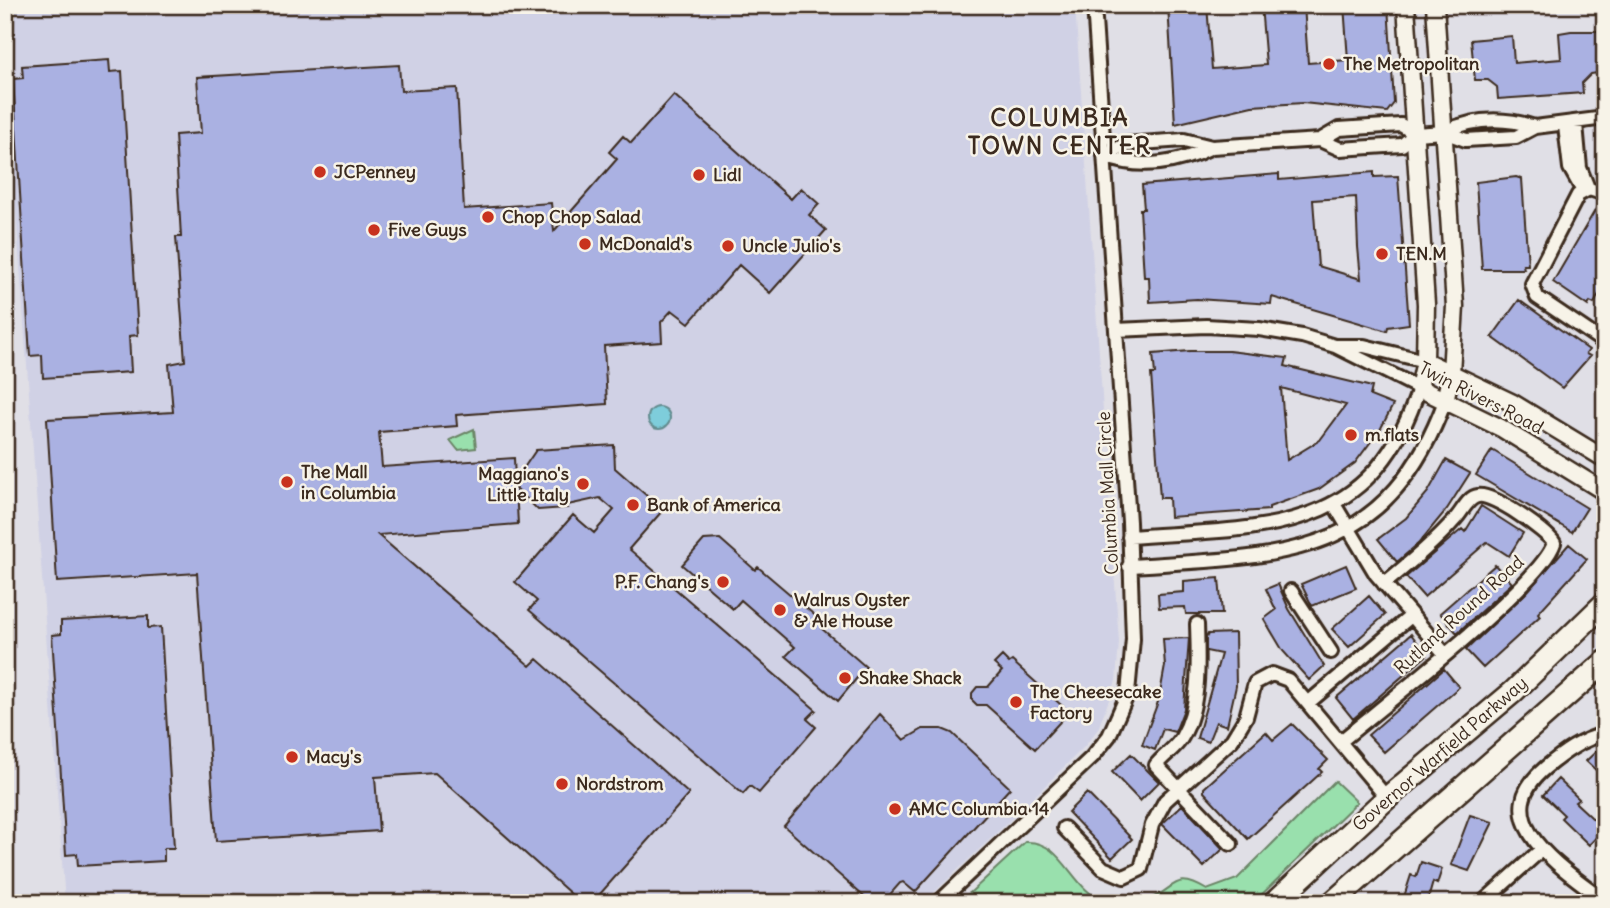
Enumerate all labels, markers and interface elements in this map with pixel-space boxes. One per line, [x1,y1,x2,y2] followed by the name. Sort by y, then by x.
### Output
[1343,52,1480,75] place label: The Metropolitan
[1321,56,1337,72] marker: The Metropolitan
[968,102,1152,160] district label: COLUMBIA TOWN CENTER
[334,160,416,183] place label: JCPenney
[713,163,741,186] place label: Lidl
[312,164,328,180] marker: JCPenney
[691,167,707,183] marker: Lidl
[502,205,641,228] place label: Chop Chop Salad
[480,209,496,225] marker: Chop Chop Salad
[388,218,467,241] place label: Five Guys
[366,222,382,238] marker: Five Guys
[599,232,692,255] place label: McDonald's
[742,234,841,257] place label: Uncle Julio's
[577,236,593,252] marker: McDonald's
[720,238,736,254] marker: Uncle Julio's
[1396,242,1447,265] place label: TEN.M
[1374,246,1390,262] marker: TEN.M
[1415,356,1548,439] street label: Twin Rivers Road
[1092,411,1123,575] street label: Columbia Mall Circle
[1365,423,1419,446] place label: m.flats
[1343,427,1359,443] marker: m.flats
[301,460,396,504] place label: The Mall in Columbia
[478,462,569,506] place label: Maggiano's Little Italy
[279,474,295,490] marker: The Mall in Columbia
[575,476,591,492] marker: Maggiano's Little Italy
[647,493,781,516] place label: Bank of America
[625,497,641,513] marker: Bank of America
[1389,550,1529,679] street label: Rutland Round Road
[615,570,709,593] place label: P.F. Chang's
[715,574,731,590] marker: P.F. Chang's
[794,588,910,632] place label: Walrus Oyster & Ale House
[772,602,788,618] marker: Walrus Oyster & Ale House
[859,666,962,689] place label: Shake Shack
[837,670,853,686] marker: Shake Shack
[1347,671,1532,836] street label: Governor Warfield Parkway
[1030,680,1162,724] place label: The Cheesecake Factory
[1008,694,1024,710] marker: The Cheesecake Factory
[306,745,362,768] place label: Macy's
[284,749,300,765] marker: Macy's
[576,772,664,795] place label: Nordstrom
[554,776,570,792] marker: Nordstrom
[909,797,1050,820] place label: AMC Columbia 14
[887,801,903,817] marker: AMC Columbia 14

